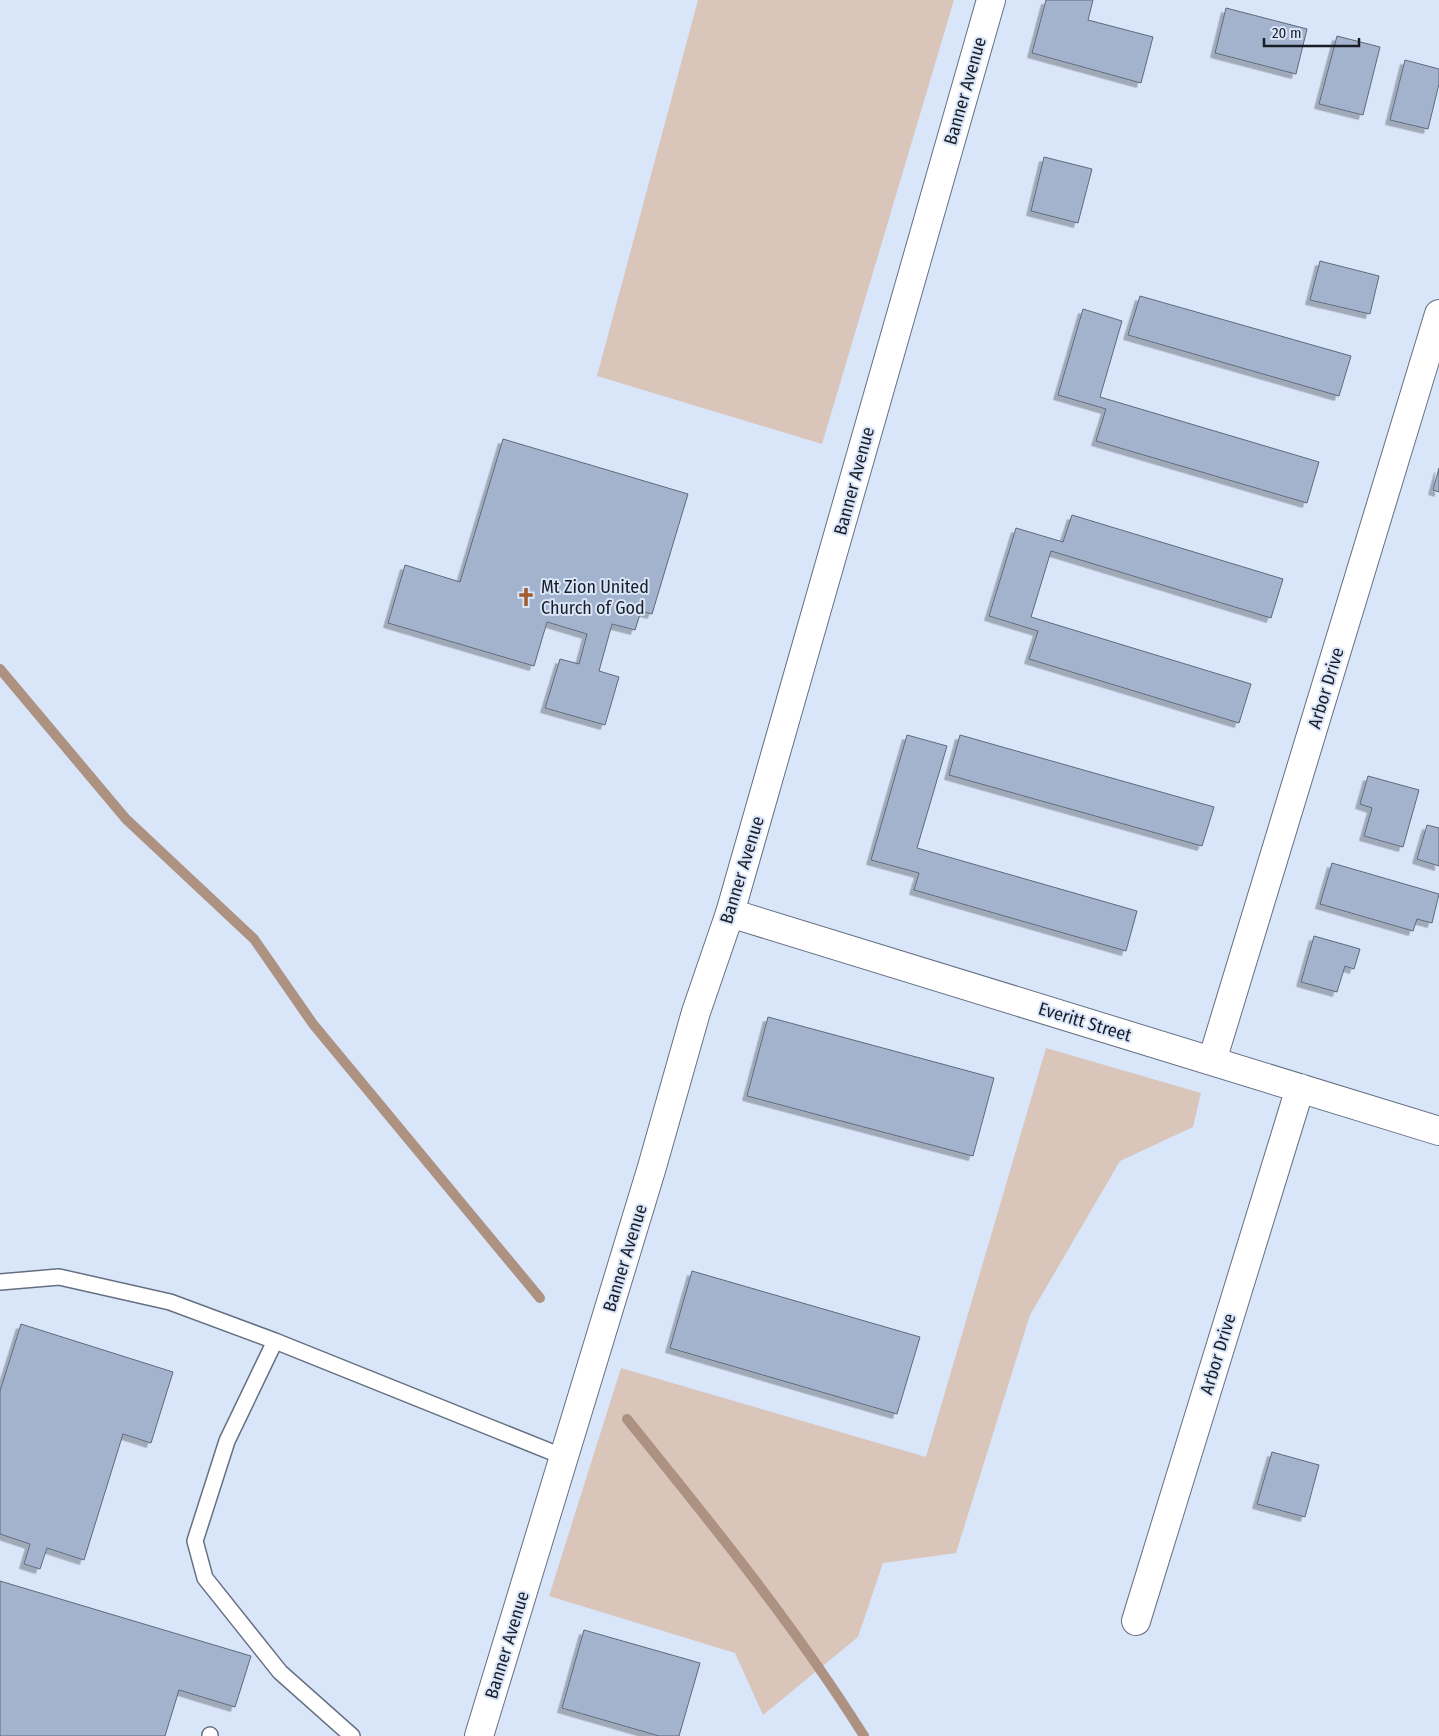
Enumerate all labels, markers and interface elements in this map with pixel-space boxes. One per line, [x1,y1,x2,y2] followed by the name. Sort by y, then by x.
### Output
[1264,15,1359,47] scale bar
[1272,24,1302,42] text: 20 m
[939,34,991,147] street label: Banner Avenue
[829,424,879,538] street label: Banner Avenue
[541,576,649,619] place label: Mt Zion United Church of God
[515,586,537,608] church icon: Mt Zion United Church of God
[1303,645,1349,731] street label: Arbor Drive
[715,814,769,926] street label: Banner Avenue
[1036,997,1134,1047] street label: Everitt Street
[598,1202,652,1314] street label: Banner Avenue
[1195,1311,1241,1397] street label: Arbor Drive
[480,1589,534,1701] street label: Banner Avenue

